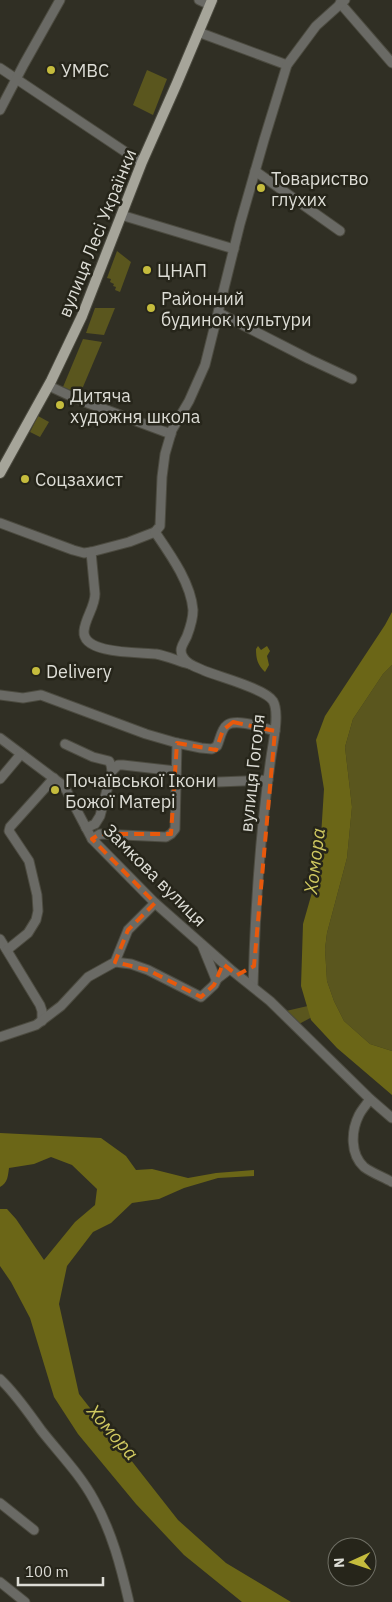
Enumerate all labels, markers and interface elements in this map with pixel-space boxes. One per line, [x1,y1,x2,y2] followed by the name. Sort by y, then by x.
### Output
[61,59,109,82] place label: УМВС
[45,64,57,76] marker: УМВС
[53,145,141,321] street label: вулиця Лесі Українки
[271,167,369,211] place label: Товариство глухих
[255,182,267,194] marker: Товариство глухих
[157,259,207,282] place label: ЦНАП
[141,264,153,276] marker: ЦНАП
[161,287,312,331] place label: Районний будинок культури
[145,302,157,314] marker: Районний будинок культури
[70,384,201,428] place label: Дитяча художня школа
[54,399,66,411] marker: Дитяча художня школа
[35,468,124,491] place label: Соцзахист
[19,473,31,485] marker: Соцзахист
[46,660,112,683] place label: Delivery
[30,665,42,677] marker: Delivery
[234,713,270,833] street label: вулиця Гоголя
[65,769,216,813] place label: Почаївської Ікони Божої Матері
[49,784,61,796] marker: Почаївської Ікони Божої Матері
[99,819,211,931] street label: Замкова вулиця
[298,827,330,896] water label: Хомора
[81,1398,144,1465] water label: Хомора
[327,1537,377,1587] north arrow
[18,1554,102,1586] scale bar
[330,1557,348,1568] text: N
[25,1562,69,1581] text: 100 m

